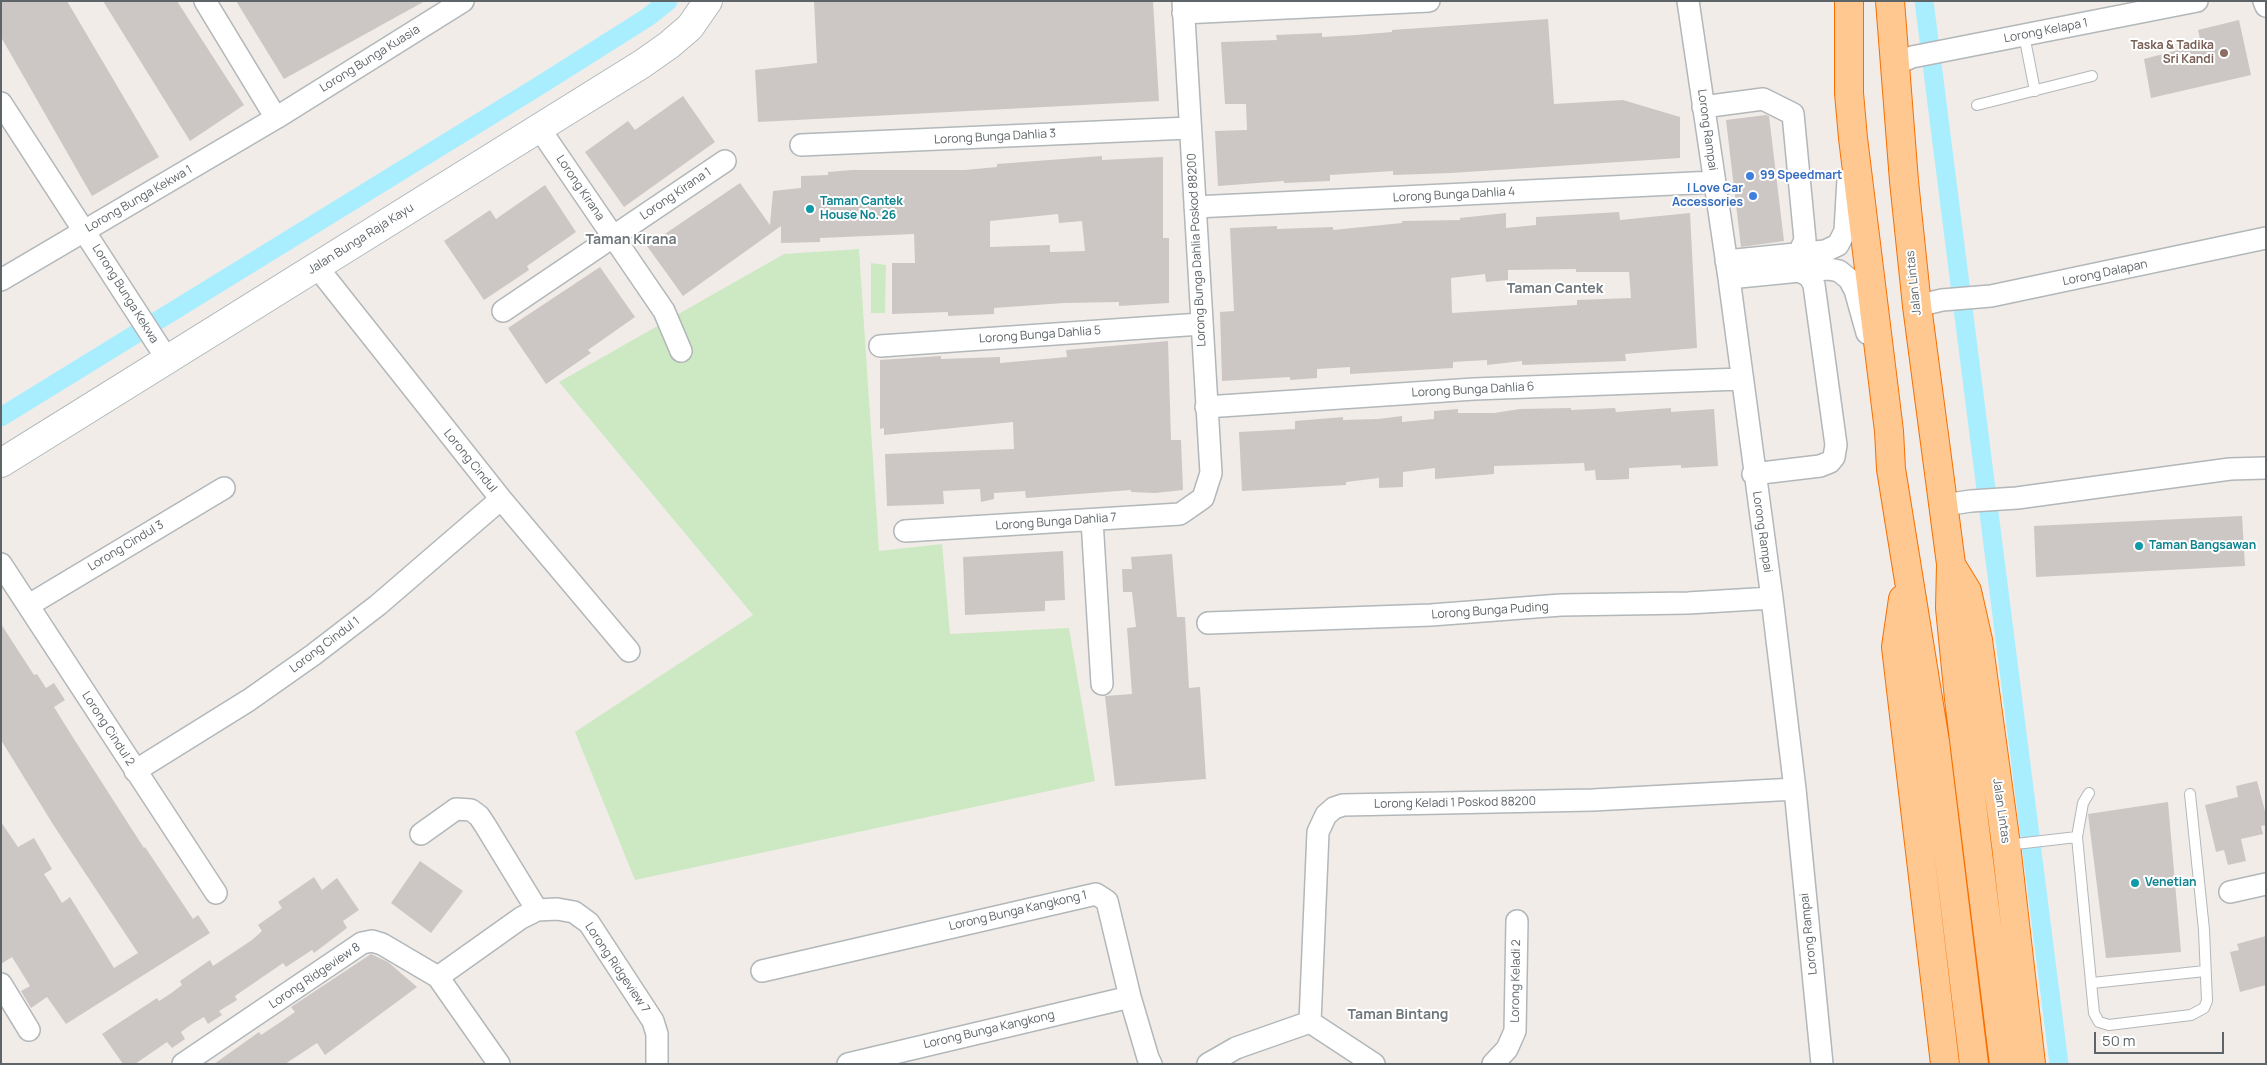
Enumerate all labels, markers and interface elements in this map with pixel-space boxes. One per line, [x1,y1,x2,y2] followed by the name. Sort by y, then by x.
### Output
[2003,16,2089,46] street label: Lorong Kelapa 1
[317,22,423,96] street label: Lorong Bunga Kuasia
[2130,39,2214,67] place label: Taska & Tadika Sri Kandi
[2218,47,2230,59] marker: Taska & Tadika Sri Kandi
[1694,88,1720,172] street label: Lorong Rampai
[934,127,1056,147] street label: Lorong Bunga Dahlia 3
[553,153,607,223] street label: Lorong Kirana
[1185,153,1209,347] street label: Lorong Bunga Dahlia Poskod 88200
[83,162,195,236] street label: Lorong Bunga Kekwa 1
[638,165,714,223] street label: Lorong Kirana 1
[1760,169,1842,183] place label: 99 Speedmart
[1744,170,1756,182] marker: 99 Speedmart
[1672,182,1743,210] place label: I Love Car Accessories
[1392,185,1516,205] street label: Lorong Bunga Dahlia 4
[1747,190,1759,202] marker: I Love Car Accessories
[820,195,903,223] place label: Taman Cantek House No. 26
[305,201,417,277] street label: Jalan Bunga Raja Kayu
[804,203,816,215] marker: Taman Cantek House No. 26
[585,232,677,248] district label: Taman Kirana
[89,242,161,346] street label: Lorong Bunga Kekwa
[1903,250,1925,316] street label: Jalan Lintas
[2061,257,2149,289] street label: Lorong Dalapan
[1507,281,1603,297] district label: Taman Cantek
[978,324,1102,346] street label: Lorong Bunga Dahlia 5
[1411,380,1535,400] street label: Lorong Bunga Dahlia 6
[440,427,500,495] street label: Lorong Cindul
[1749,490,1775,574] street label: Lorong Rampai
[995,511,1117,533] street label: Lorong Bunga Dahlia 7
[86,518,166,574] street label: Lorong Cindul 3
[2149,539,2256,553] place label: Taman Bangsawan
[2133,540,2145,552] marker: Taman Bangsawan
[1431,600,1549,622] street label: Lorong Bunga Puding
[287,614,363,676] street label: Lorong Cindul 1
[79,689,137,769] street label: Lorong Cindul 2
[1989,778,2013,844] street label: Jalan Lintas
[1374,794,1536,812] street label: Lorong Keladi 1 Poskod 88200
[2145,876,2197,890] place label: Venetian
[2129,877,2141,889] marker: Venetian
[948,888,1088,934] street label: Lorong Bunga Kangkong 1
[1798,892,1820,976] street label: Lorong Rampai
[581,920,653,1016] street label: Lorong Ridgeview 7
[1508,939,1524,1023] street label: Lorong Keladi 2
[267,940,363,1012] street label: Lorong Ridgeview 8
[1348,1007,1448,1023] district label: Taman Bintang
[922,1008,1056,1052] street label: Lorong Bunga Kangkong
[2097,1022,2227,1054] scale bar
[2102,1030,2136,1051] text: 50 m

